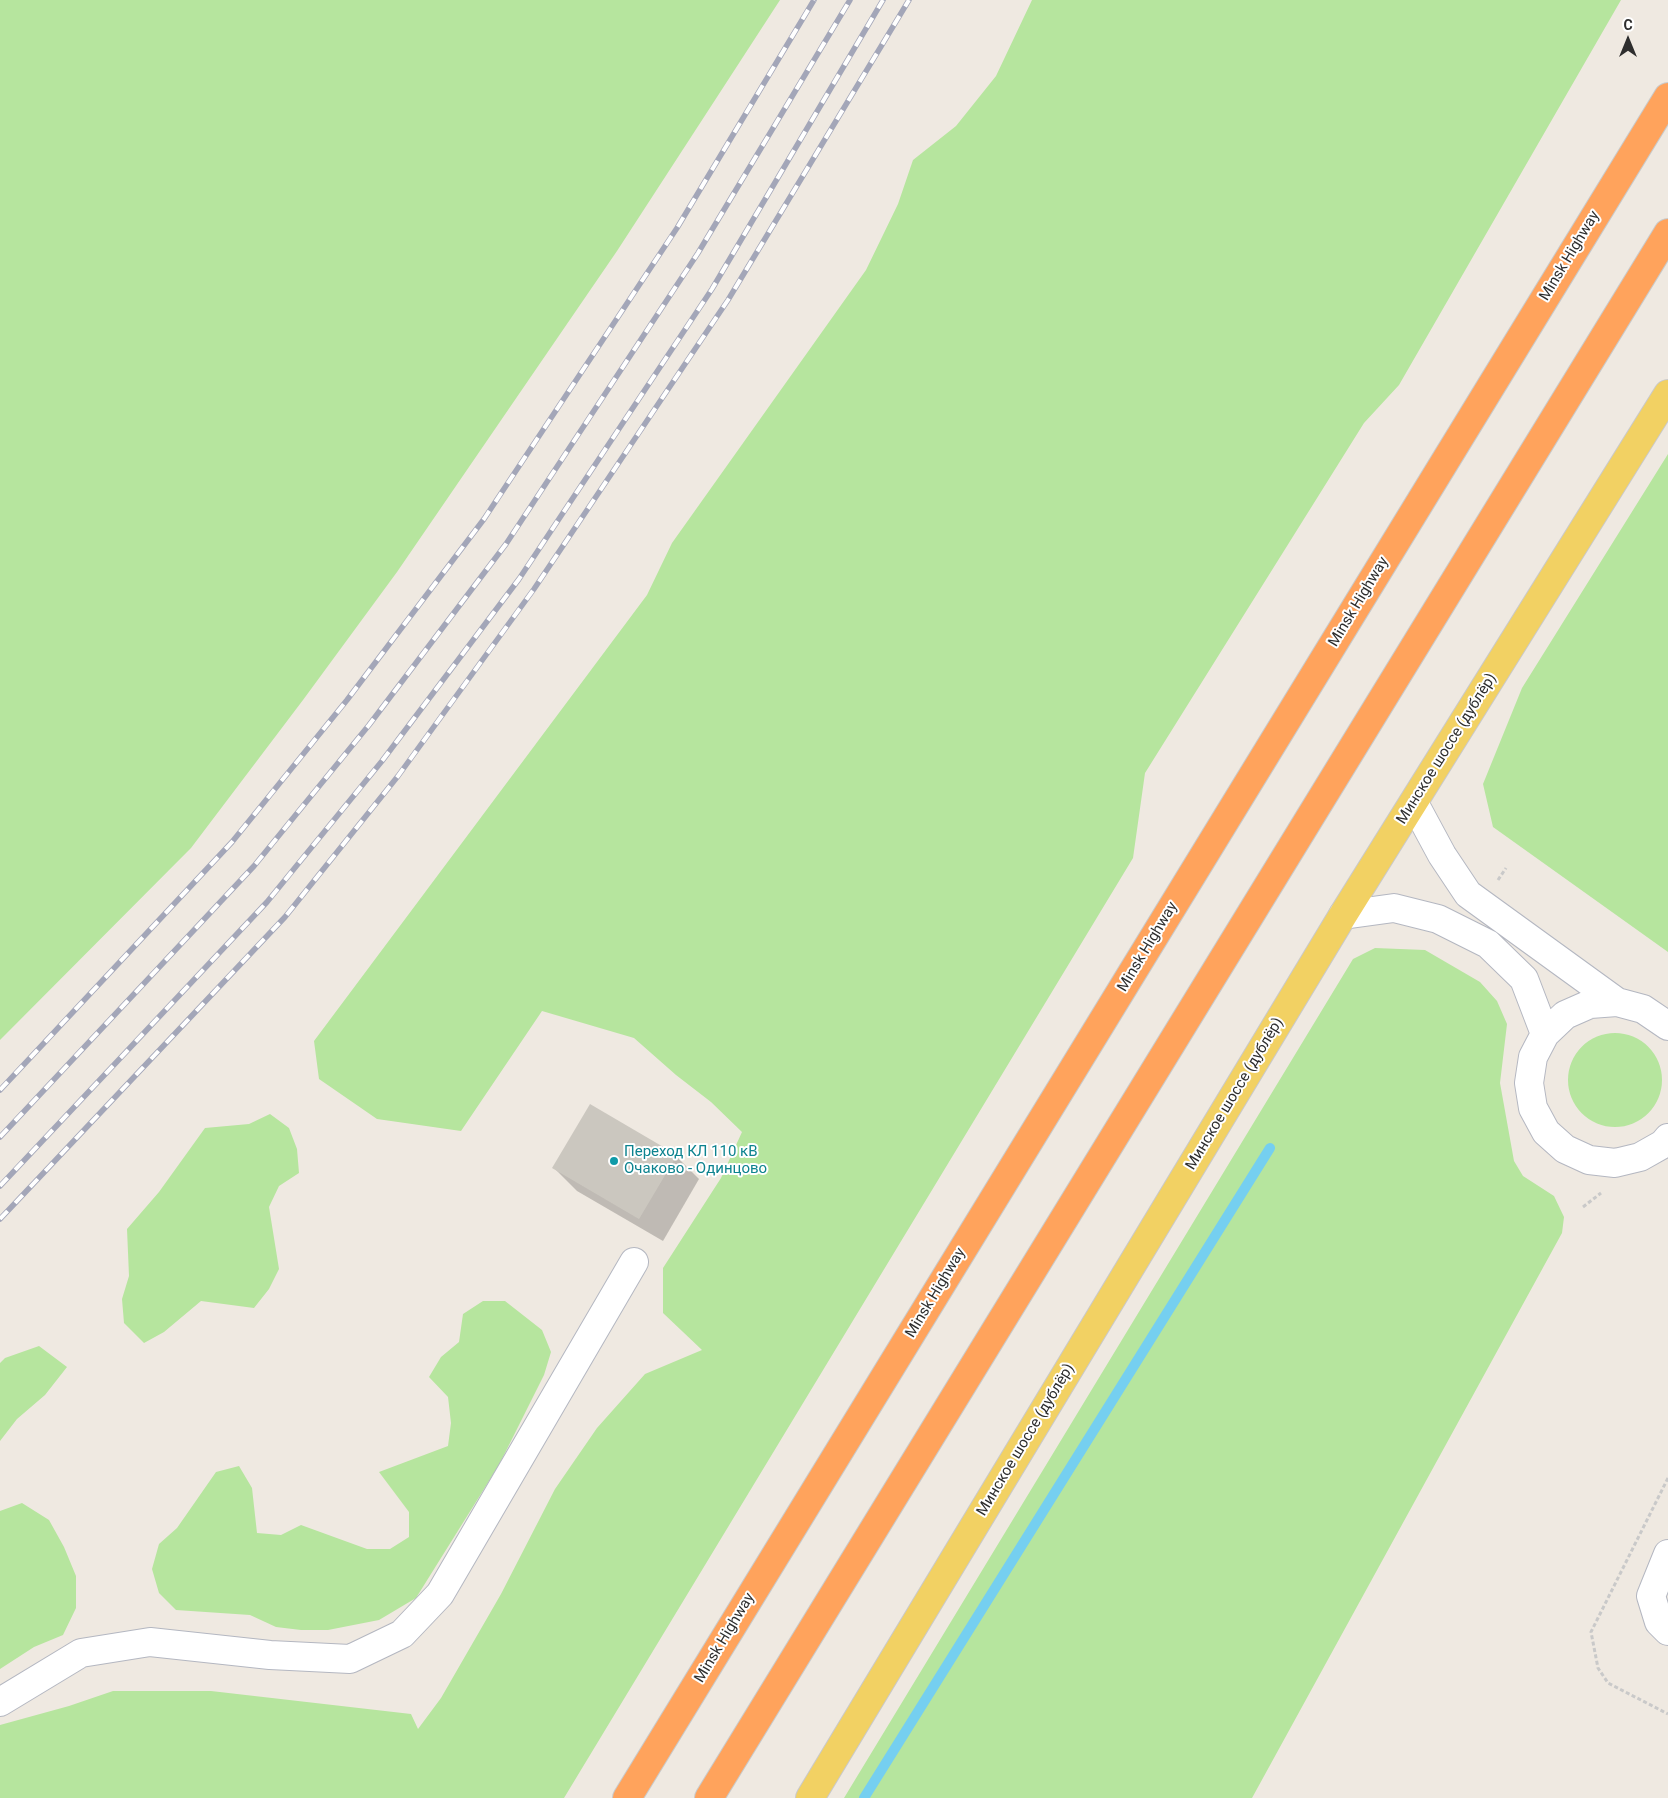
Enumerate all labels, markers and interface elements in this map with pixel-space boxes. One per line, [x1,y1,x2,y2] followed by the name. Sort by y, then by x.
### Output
[1603,15,1653,65] north arrow
[1623,17,1633,33] text: С
[1536,208,1604,304] street label: Minsk Highway
[1325,554,1393,650] street label: Minsk Highway
[1393,670,1501,828] street label: Минское шоссе (дублёр)
[1114,899,1182,995] street label: Minsk Highway
[1182,1015,1288,1173] street label: Минское шоссе (дублёр)
[624,1143,767,1178] place label: Переход КЛ 110 кВ Очаково - Одинцово
[608,1155,620,1167] marker: Переход КЛ 110 кВ Очаково - Одинцово
[902,1245,970,1341] street label: Minsk Highway
[973,1361,1079,1519] street label: Минское шоссе (дублёр)
[691,1590,759,1686] street label: Minsk Highway

